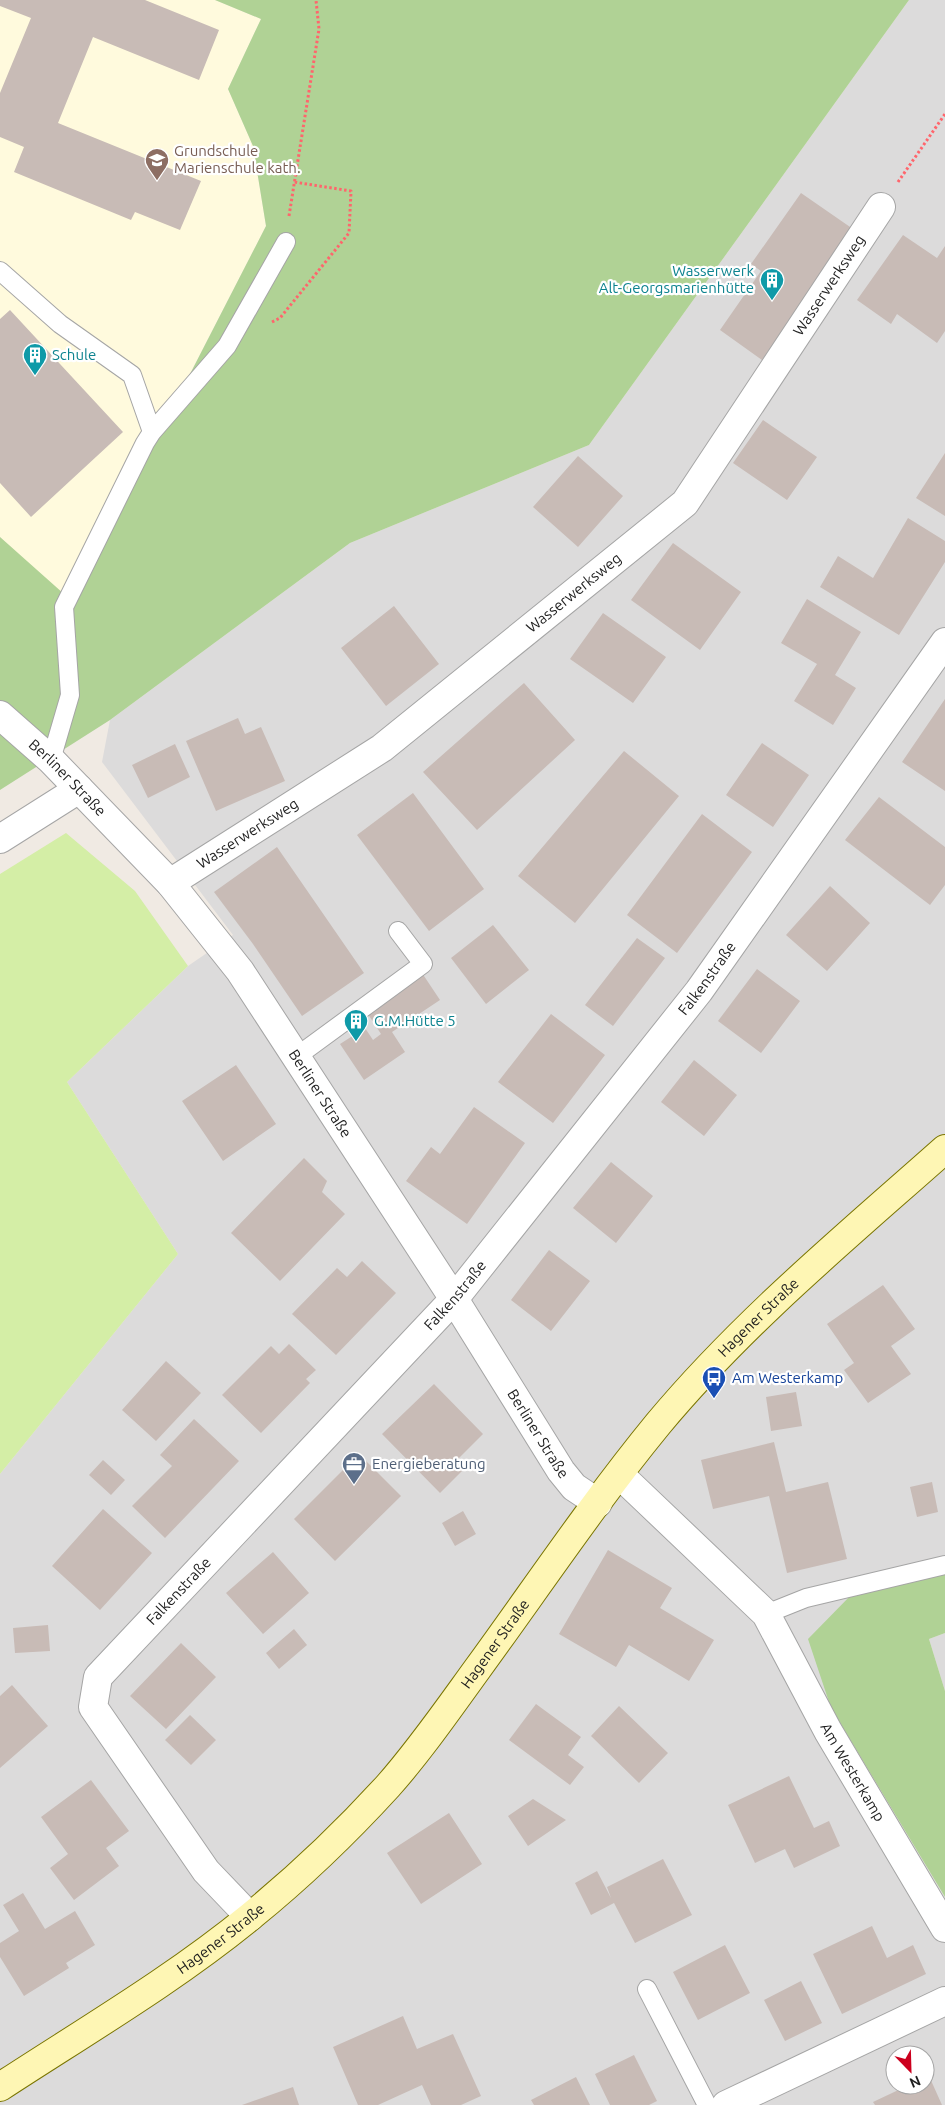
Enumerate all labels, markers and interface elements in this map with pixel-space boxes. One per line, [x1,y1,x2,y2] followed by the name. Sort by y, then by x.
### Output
[174,142,301,176] place label: Grundschule Marienschule kath.
[144,147,170,181] school or university icon: Grundschule Marienschule kath.
[789,232,868,339] street label: Wasserwerksweg
[599,262,754,296] place label: Wasserwerk Alt-Georgsmarienhütte
[759,267,785,301] building icon: Wasserwerk Alt-Georgsmarienhütte
[22,342,48,376] building icon: Schule
[52,346,96,363] place label: Schule
[523,549,624,636] street label: Wasserwerksweg
[26,736,109,819] street label: Berliner Straße
[193,795,301,872] street label: Wasserwerksweg
[674,938,739,1018] street label: Falkenstraße
[343,1008,369,1042] building icon: G.M.Hütte 5
[374,1012,456,1029] place label: G.M.Hütte 5
[286,1046,355,1141] street label: Berliner Straße
[420,1257,489,1333] street label: Falkenstraße
[714,1274,802,1360] street label: Hagener Straße
[701,1365,727,1399] bus stop icon: Am Westerkamp
[732,1369,843,1386] place label: Am Westerkamp
[504,1386,572,1481] street label: Berliner Straße
[341,1451,367,1485] office icon: Energieberatung
[372,1455,486,1472] place label: Energieberatung
[143,1554,214,1628] street label: Falkenstraße
[457,1596,533,1691] street label: Hagener Straße
[817,1720,889,1824] street label: Am Westerkamp
[173,1900,268,1977] street label: Hagener Straße
[885,2045,935,2095] north arrow
[907,2073,923,2091] text: N

